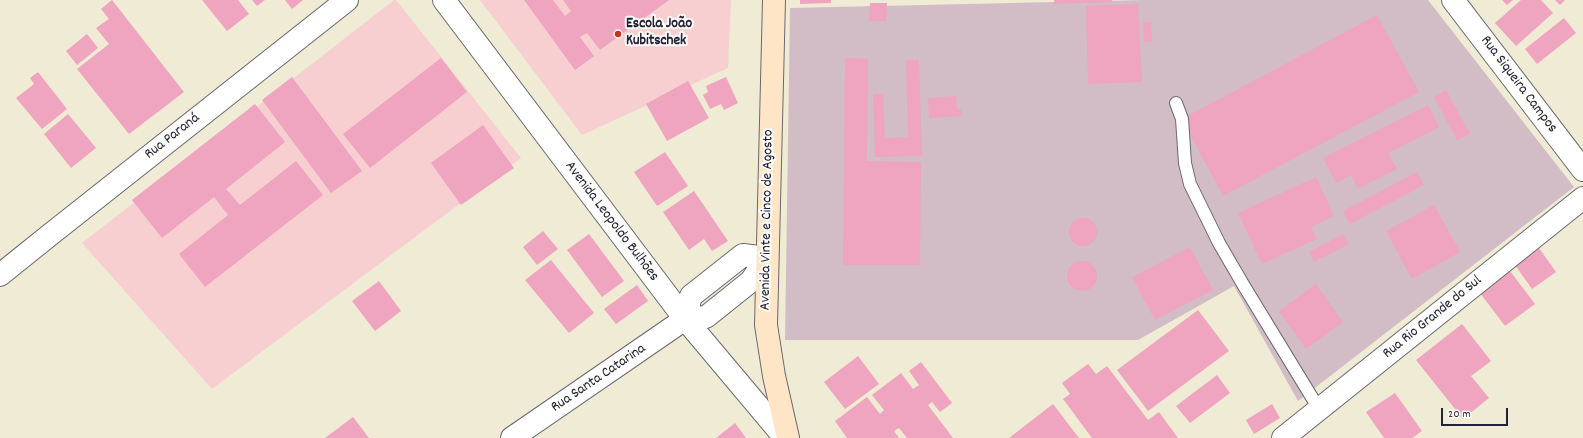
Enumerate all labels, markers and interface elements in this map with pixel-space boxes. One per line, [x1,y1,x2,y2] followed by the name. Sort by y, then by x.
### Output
[626,16,692,51] place label: Escola João Kubitschek
[613,29,623,39] marker: Escola João Kubitschek
[1476,33,1560,137] street label: Rua Siqueira Campos
[142,110,204,164] street label: Rua Paraná
[757,129,779,311] street label: Avenida Vinte e Cinco de Agosto
[560,158,662,286] street label: Avenida Leopoldo Bulhões
[1380,273,1486,363] street label: Rua Rio Grande do Sul
[548,341,650,417] street label: Rua Santa Catarina
[1443,400,1510,426] scale bar
[1448,406,1471,423] text: 20 m

